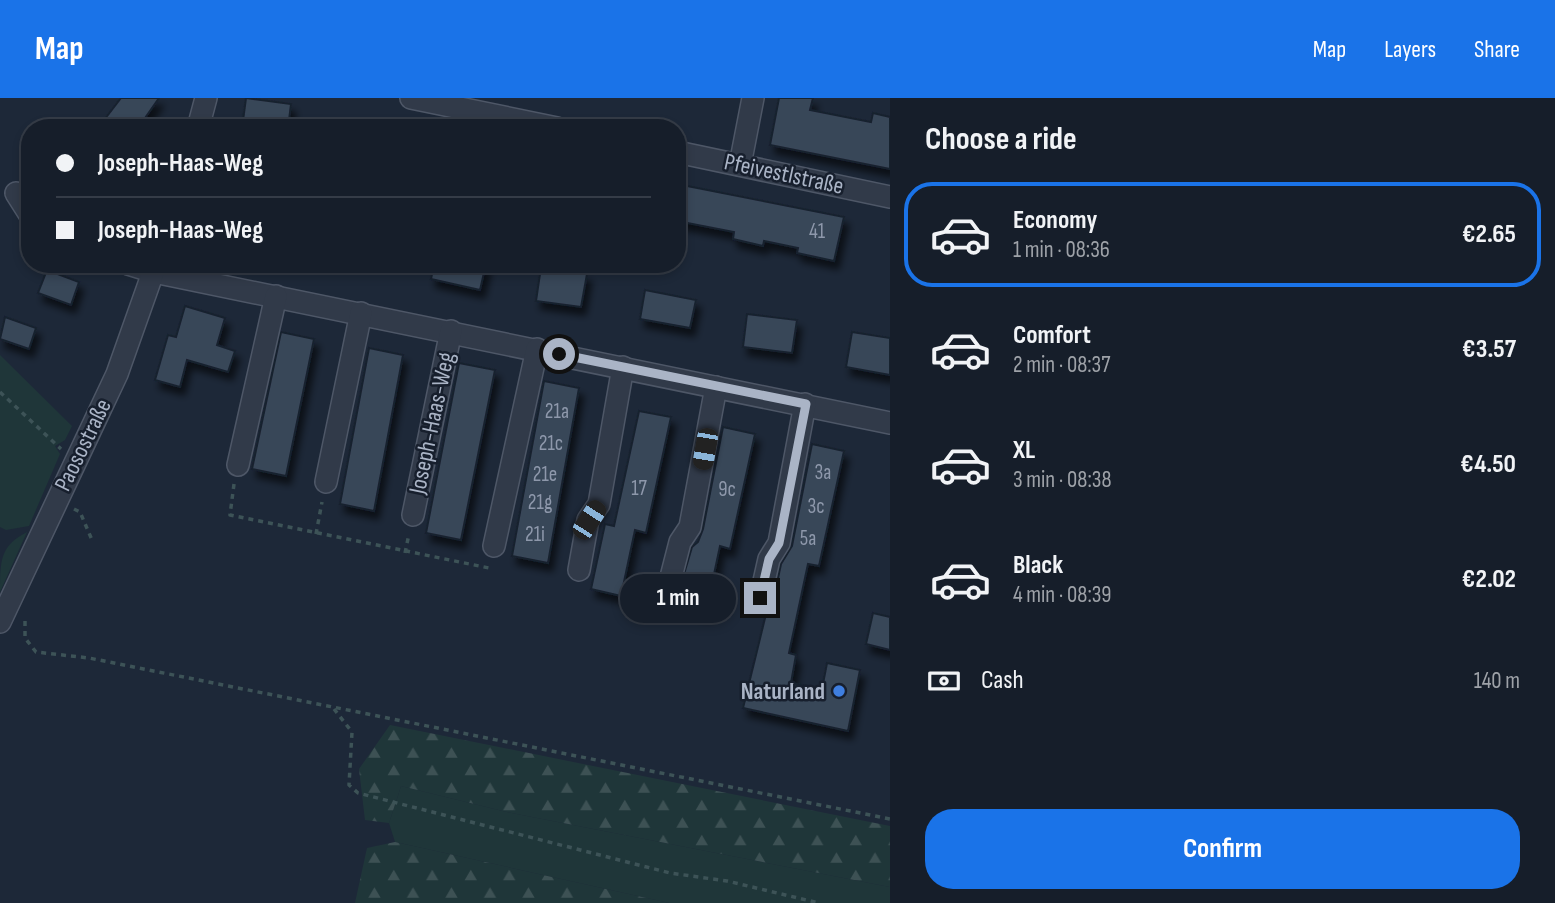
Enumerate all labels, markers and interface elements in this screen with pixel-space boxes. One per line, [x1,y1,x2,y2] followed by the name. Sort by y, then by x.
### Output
[35,29,84,69] text: Map
[1313,35,1346,64] text: Map
[1384,35,1436,64] text: Layers
[1474,35,1520,64] text: Share
[925,120,1077,159] text: Choose a ride
[722,147,846,201] street label: Pfeivestlstraße
[98,148,263,179] text: Joseph-Haas-Weg
[929,203,992,266] icon: car
[1013,205,1097,236] text: Economy
[98,215,263,246] text: Joseph-Haas-Weg
[809,219,826,244] house number: 41
[1462,219,1516,250] text: €2.65
[1013,236,1110,264] text: 1 min · 08:36
[929,318,992,381] icon: car
[1013,320,1091,351] text: Comfort
[1462,334,1516,365] text: €3.57
[543,338,575,370] route start
[403,350,461,497] street label: Joseph-Haas-Weg
[1013,351,1110,379] text: 2 min · 08:37
[48,394,118,496] street label: Paosostraße
[545,399,569,424] house number: 21a
[692,426,719,472] car
[539,431,563,456] house number: 21c
[929,433,992,496] icon: car
[1013,435,1035,466] text: XL
[1460,449,1516,480] text: €4.50
[815,460,831,485] house number: 3a
[533,462,557,487] house number: 21e
[1013,466,1111,494] text: 3 min · 08:38
[631,476,647,501] house number: 17
[718,477,736,502] house number: 9c
[528,490,552,515] house number: 21g
[807,494,825,519] house number: 3c
[569,497,610,543] car
[525,522,545,547] house number: 21i
[800,526,816,551] house number: 5a
[929,548,992,611] icon: car
[1013,550,1063,581] text: Black
[1462,564,1516,595] text: €2.02
[620,574,736,622] callout: 1 min
[1013,581,1112,609] text: 4 min · 08:39
[744,582,776,614] route end
[657,584,699,612] text: 1 min
[925,662,963,700] icon: cash
[981,665,1024,696] text: Cash
[1474,667,1520,695] text: 140 m
[741,677,825,706] place label: Naturland
[831,683,847,699] marker: Naturland
[925,809,1520,889] button: Confirm

